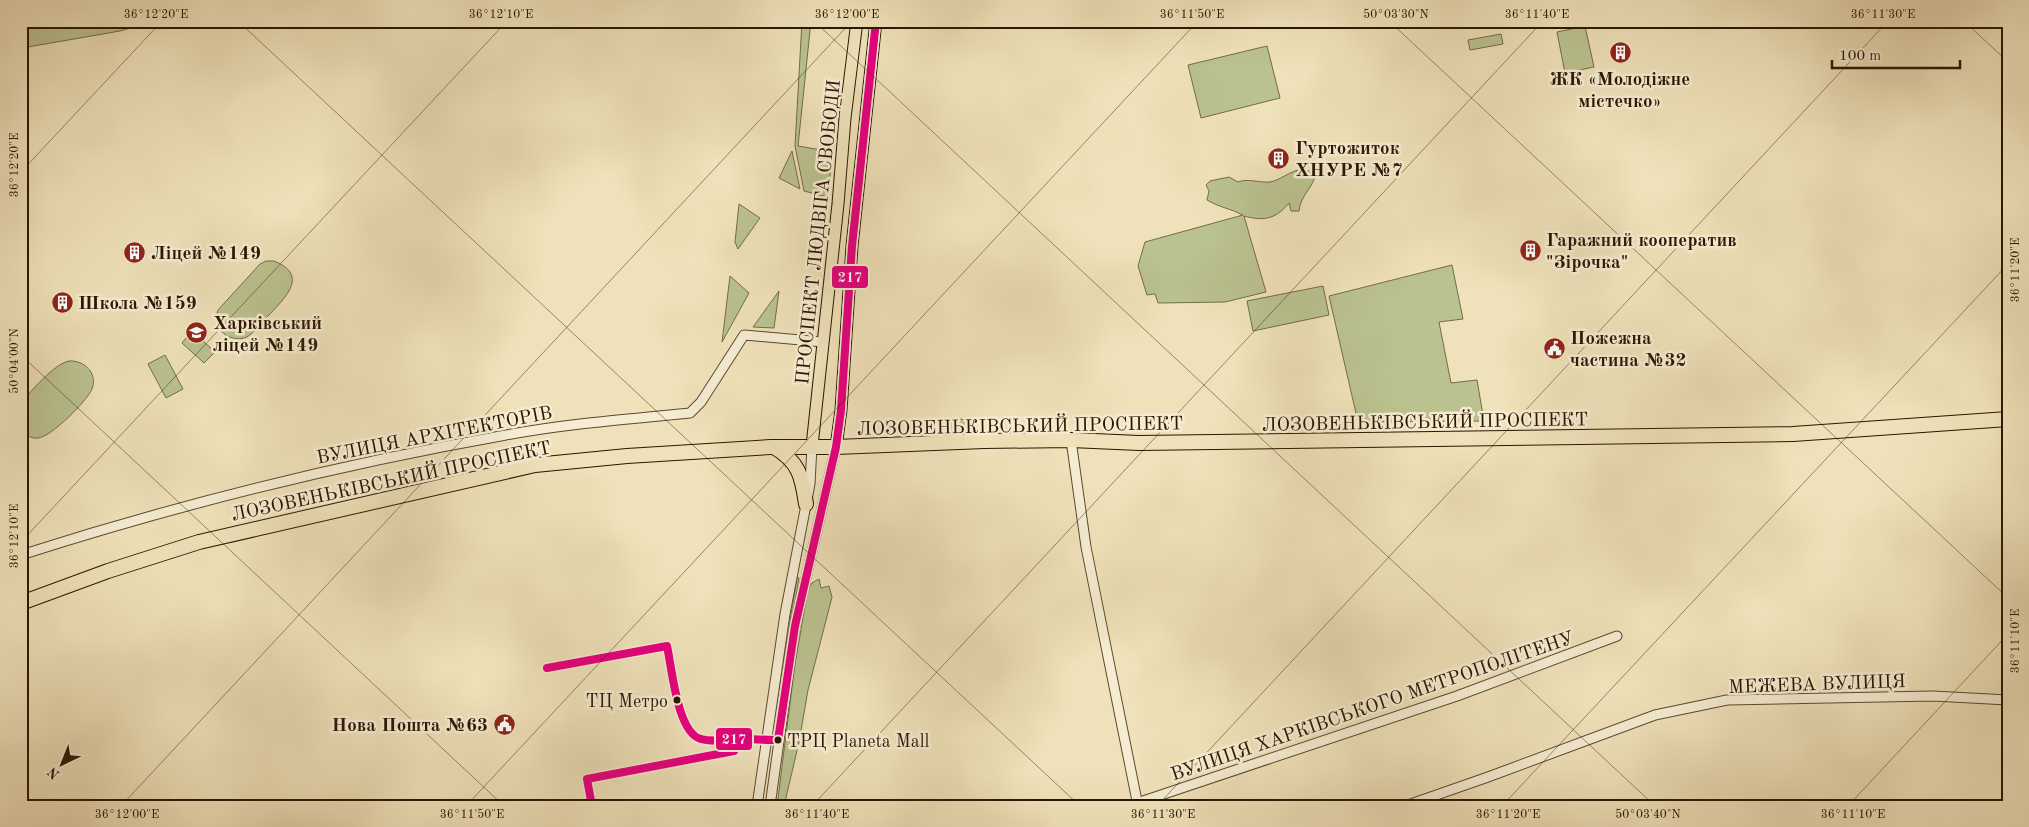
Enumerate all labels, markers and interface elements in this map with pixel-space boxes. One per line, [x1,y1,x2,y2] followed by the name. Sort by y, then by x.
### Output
[1160,8,1224,21] text: 36°11'50"E
[1363,8,1429,21] text: 50°03'30"N
[124,9,188,21] text: 36°12'20"E
[469,9,533,21] text: 36°12'10"E
[815,9,879,21] text: 36°12'00"E
[1505,9,1569,21] text: 36°11'40"E
[1851,9,1915,21] text: 36°11'30"E
[1832,38,1959,70] scale bar
[1608,40,1632,64] building icon: ЖК «Молодіжне містечко»
[1839,49,1881,64] text: 100 m
[1550,71,1690,112] place label: ЖК «Молодіжне містечко»
[794,79,845,386] street label: ПРОСПЕКТ ЛЮДВІГА СВОБОДИ
[9,133,21,197] text: 36°12'20"E
[1295,140,1403,181] place label: Гуртожиток ХНУРЕ №7
[1267,146,1291,170] building icon: Гуртожиток ХНУРЕ №7
[1546,232,1737,273] place label: Гаражний кооператив "Зірочка"
[1518,238,1542,262] building icon: Гаражний кооператив "Зірочка"
[2010,238,2022,302] text: 36°11'20"E
[123,240,147,264] building icon: Ліцей №149
[151,245,261,264] place label: Ліцей №149
[831,265,869,289] line badge: 217
[838,271,862,285] text: 217
[50,290,74,314] building icon: Школа №159
[78,295,197,314] place label: Школа №159
[213,315,322,356] place label: Харківський ліцей №149
[185,321,209,345] school or university icon: Харківський ліцей №149
[8,328,21,394] text: 50°04'00"N
[1570,330,1687,371] place label: Пожежна частина №32
[1542,336,1566,360] public building icon: Пожежна частина №32
[315,404,554,469] street label: ВУЛИЦЯ АРХІТЕКТОРІВ
[1262,407,1588,436] street label: ЛОЗОВЕНЬКІВСЬКИЙ ПРОСПЕКТ
[857,411,1183,440] street label: ЛОЗОВЕНЬКІВСЬКИЙ ПРОСПЕКТ
[229,435,553,526] street label: ЛОЗОВЕНЬКІВСЬКИЙ ПРОСПЕКТ
[9,504,21,568] text: 36°12'10"E
[2010,609,2022,673] text: 36°11'10"E
[1169,629,1577,786] street label: ВУЛИЦЯ ХАРКІВСЬКОГО МЕТРОПОЛІТЕНУ
[1728,673,1906,698] street label: МЕЖЕВА ВУЛИЦЯ
[586,693,668,711] place label: ТЦ Метро
[672,695,682,705] marker: ТЦ Метро
[492,712,516,736] public building icon: Нова Пошта №63
[332,717,488,736] place label: Нова Пошта №63
[715,727,753,751] line badge: 217
[722,733,746,747] text: 217
[787,733,930,751] place label: ТРЦ Planeta Mall
[773,735,783,745] marker: ТРЦ Planeta Mall
[38,740,88,790] north arrow
[45,764,63,782] text: N
[440,808,504,821] text: 36°11'50"E
[1615,808,1681,821] text: 50°03'40"N
[95,809,159,821] text: 36°12'00"E
[785,809,849,821] text: 36°11'40"E
[1131,809,1195,821] text: 36°11'30"E
[1476,809,1540,821] text: 36°11'20"E
[1821,809,1885,821] text: 36°11'10"E

